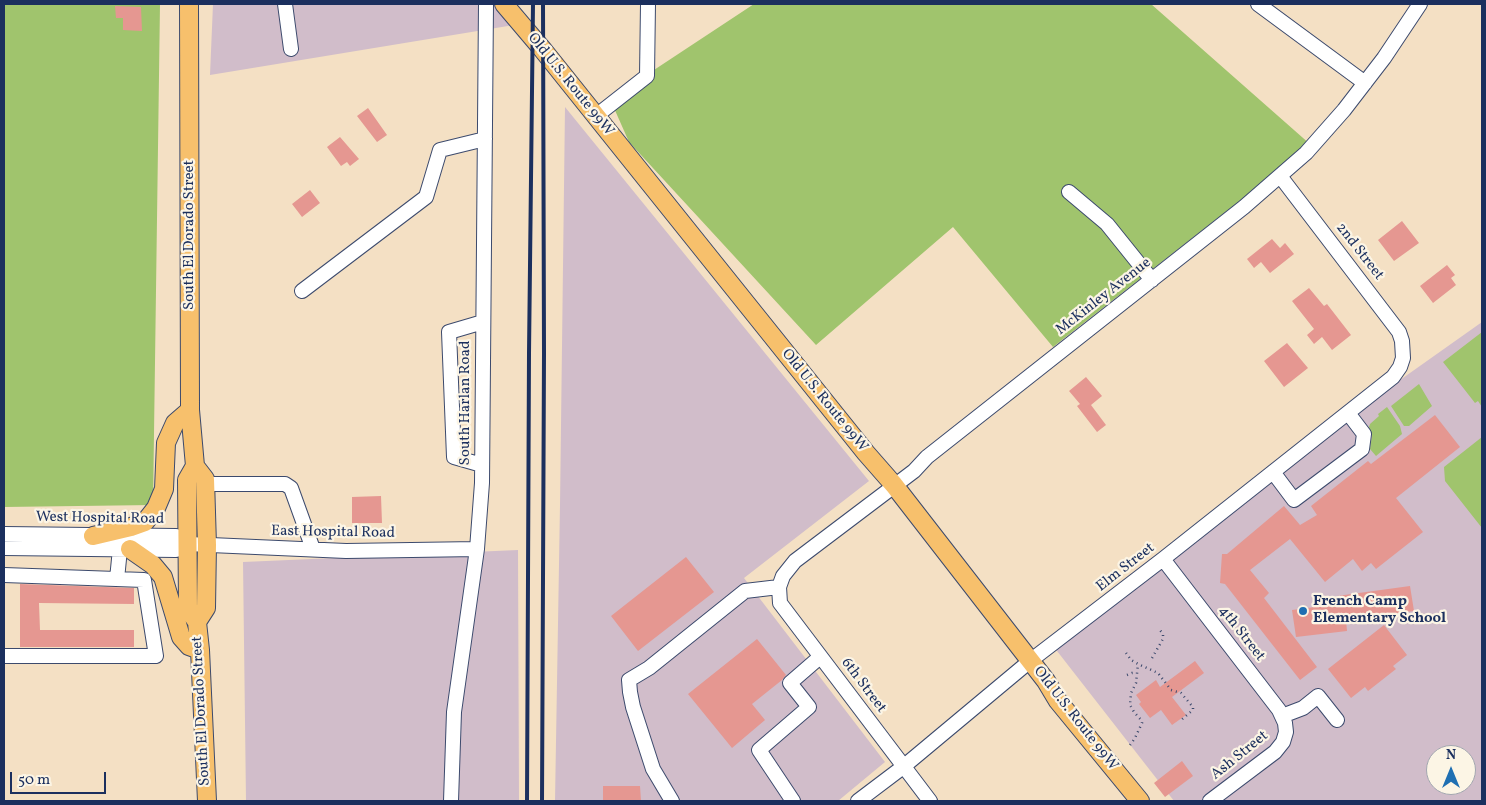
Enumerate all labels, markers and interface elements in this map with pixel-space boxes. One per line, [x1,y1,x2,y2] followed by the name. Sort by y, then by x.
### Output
[523,30,617,140] street label: Old U.S. Route 99W
[181,160,199,310] street label: South El Dorado Street
[1331,220,1387,284] street label: 2nd Street
[1053,254,1155,340] street label: McKinley Avenue
[457,341,475,465] street label: South Harlan Road
[777,346,871,456] street label: Old U.S. Route 99W
[36,509,164,529] street label: West Hospital Road
[271,523,395,543] street label: East Hospital Road
[1093,540,1159,596] street label: Elm Street
[1313,593,1446,628] place label: French Camp Elementary School
[1214,603,1268,665] street label: 4th Street
[1297,605,1309,617] marker: French Camp Elementary School
[189,636,215,786] street label: South El Dorado Street
[837,655,889,717] street label: 6th Street
[1029,663,1121,775] street label: Old U.S. Route 99W
[1208,728,1272,784] street label: Ash Street
[1426,745,1476,795] north arrow
[1446,746,1456,765] text: N
[12,762,109,794] scale bar
[18,770,50,791] text: 50 m

